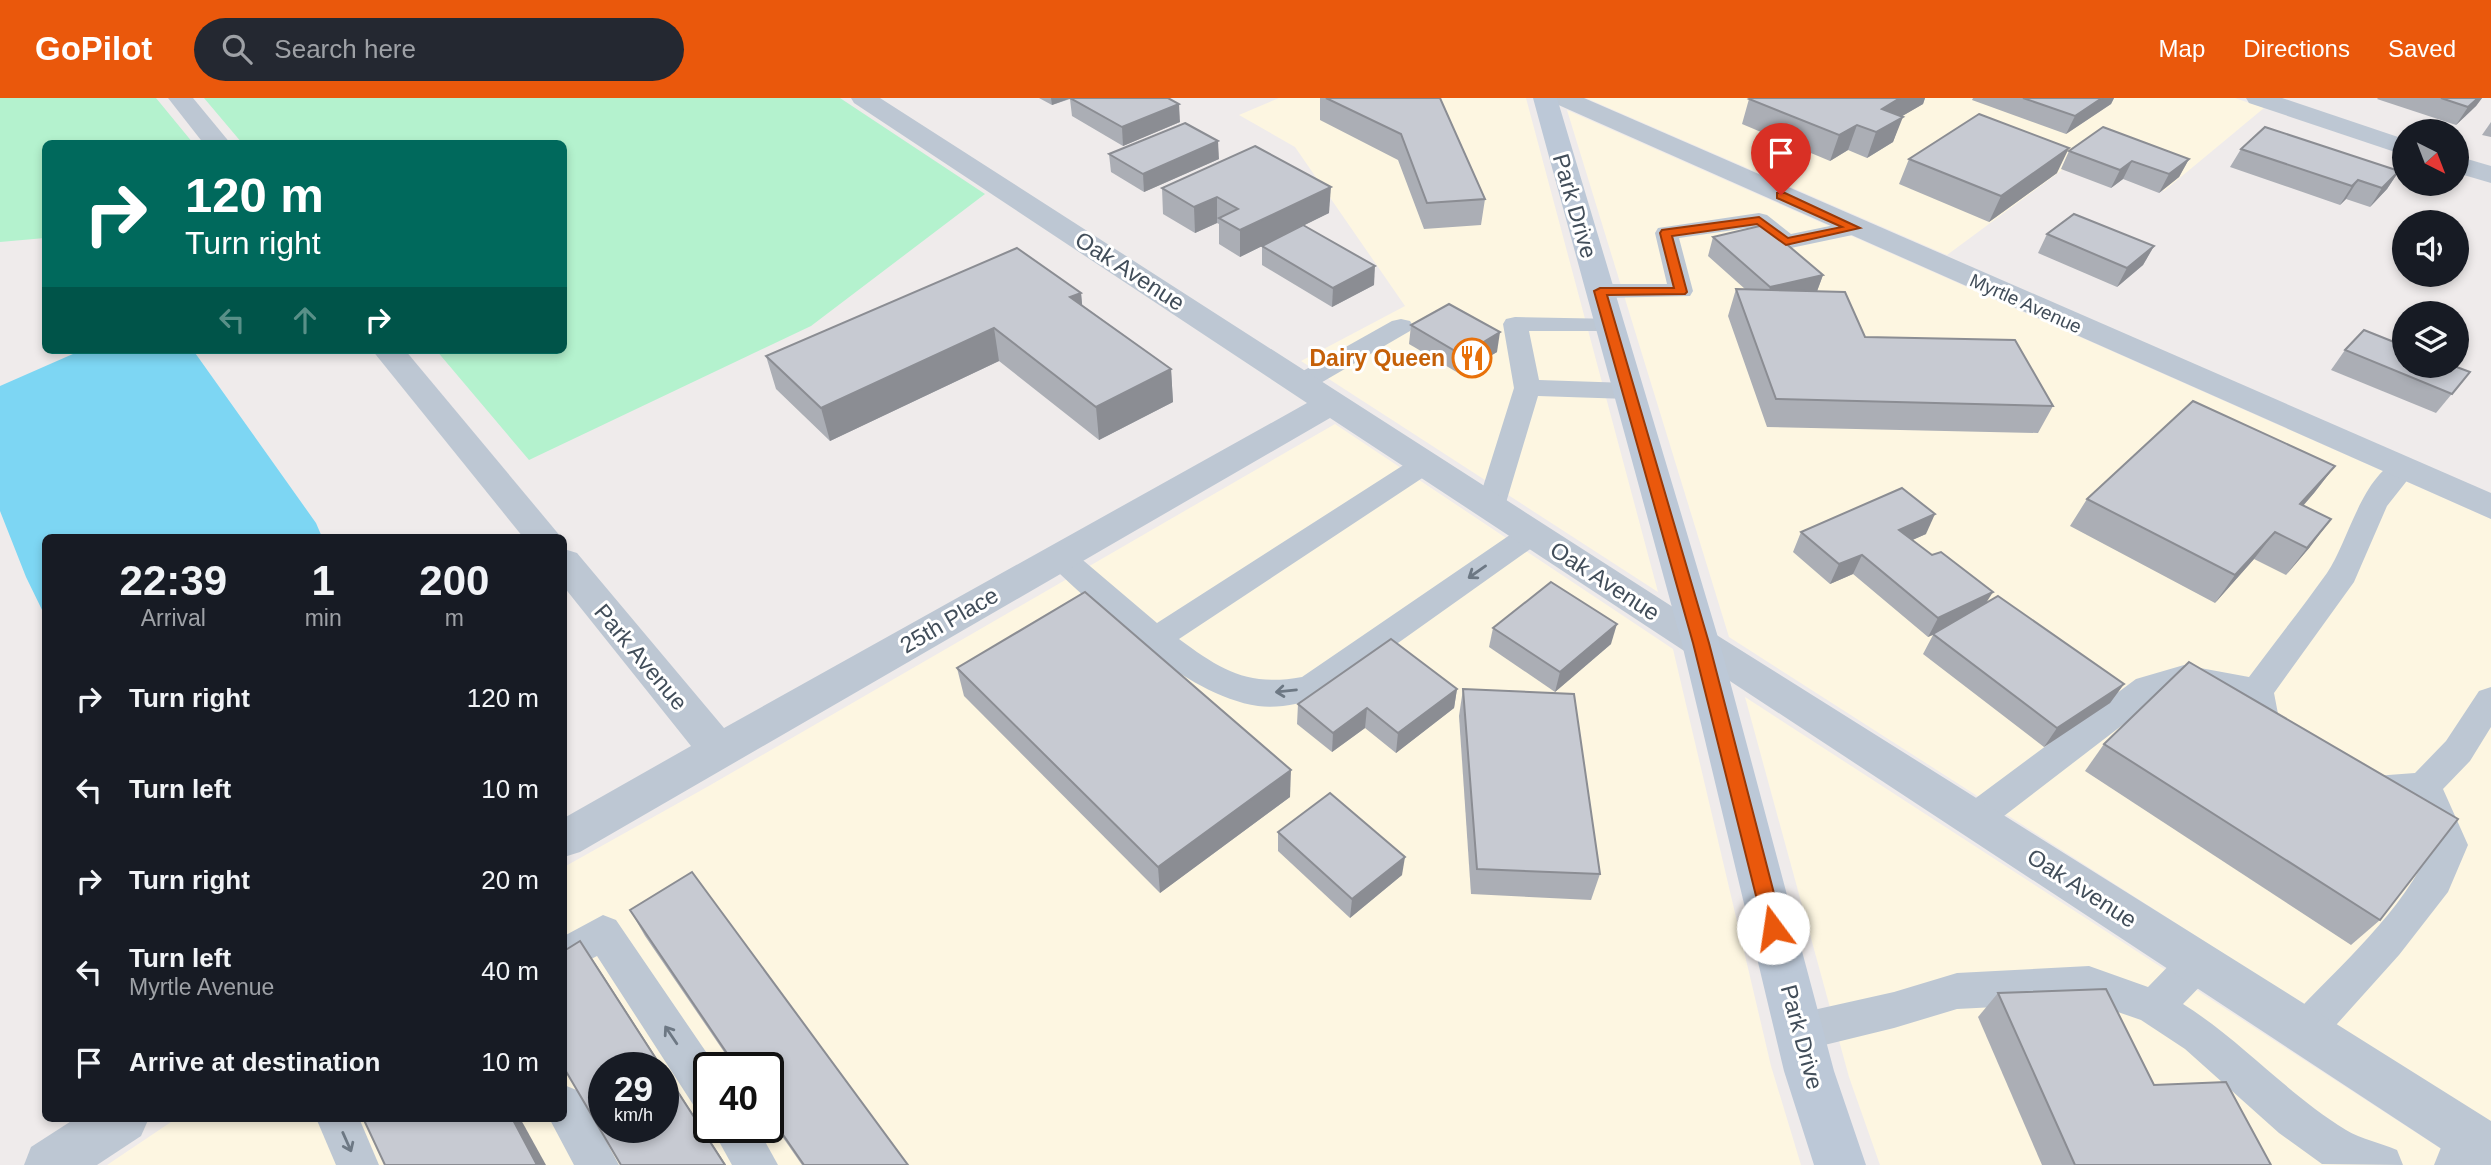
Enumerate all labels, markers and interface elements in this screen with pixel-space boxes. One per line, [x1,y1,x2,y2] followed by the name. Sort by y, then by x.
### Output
[194,18,684,81] search box
[35,30,152,67] text: GoPilot
[218,30,256,68] icon: search
[274,34,416,64] text: Search here
[2159,35,2205,62] text: Map
[2243,35,2350,62] text: Directions
[2388,35,2456,62] text: Saved
[2392,119,2469,196] north arrow
[2392,119,2469,378] map controls
[1751,123,1811,195] pin
[1762,134,1800,172] icon: arrive
[1548,151,1602,261] street label: Park Drive
[70,168,161,259] icon: right
[185,168,324,222] text: 120 m
[2392,210,2469,287] button: sound
[185,225,321,261] text: Turn right
[1071,226,1189,316] street label: Oak Avenue
[1967,269,2085,337] street label: Myrtle Avenue
[213,301,251,339] icon: left
[286,301,324,339] icon: ahead
[359,301,397,339] icon: right
[2392,301,2469,378] button: layers
[1451,337,1493,379] restaurant icon: Dairy Queen
[1310,345,1445,371] place label: Dairy Queen
[1546,536,1664,626] street label: Oak Avenue
[120,557,227,604] text: 22:39
[311,557,335,604] text: 1
[419,557,489,604] text: 200
[1468,565,1487,579] one-way arrow
[895,582,1003,658] street label: 25th Place
[589,599,693,715] street label: Park Avenue
[141,605,206,631] text: Arrival
[305,605,342,631] text: min
[445,605,464,631] text: m
[70,680,108,718] icon: right
[129,683,250,713] text: Turn right
[467,683,539,713] text: 120 m
[1275,685,1298,698] one-way arrow
[70,771,108,809] icon: left
[129,774,231,804] text: Turn left
[481,774,539,804] text: 10 m
[2023,843,2141,933] street label: Oak Avenue
[70,862,108,900] icon: right
[129,865,250,895] text: Turn right
[481,865,539,895] text: 20 m
[1736,891,1810,965] position arrow
[129,943,231,973] text: Turn left
[70,953,108,991] icon: left
[481,956,539,986] text: 40 m
[129,974,274,1000] text: Myrtle Avenue
[1776,982,1828,1092] street label: Park Drive
[664,1026,678,1045] one-way arrow
[70,1044,108,1082] icon: arrive
[129,1047,380,1077] text: Arrive at destination
[481,1047,539,1077] text: 10 m
[693,1052,784,1143] speed limit sign: 40
[614,1069,653,1108] text: 29
[614,1105,653,1125] text: km/h
[341,1130,354,1152] one-way arrow

